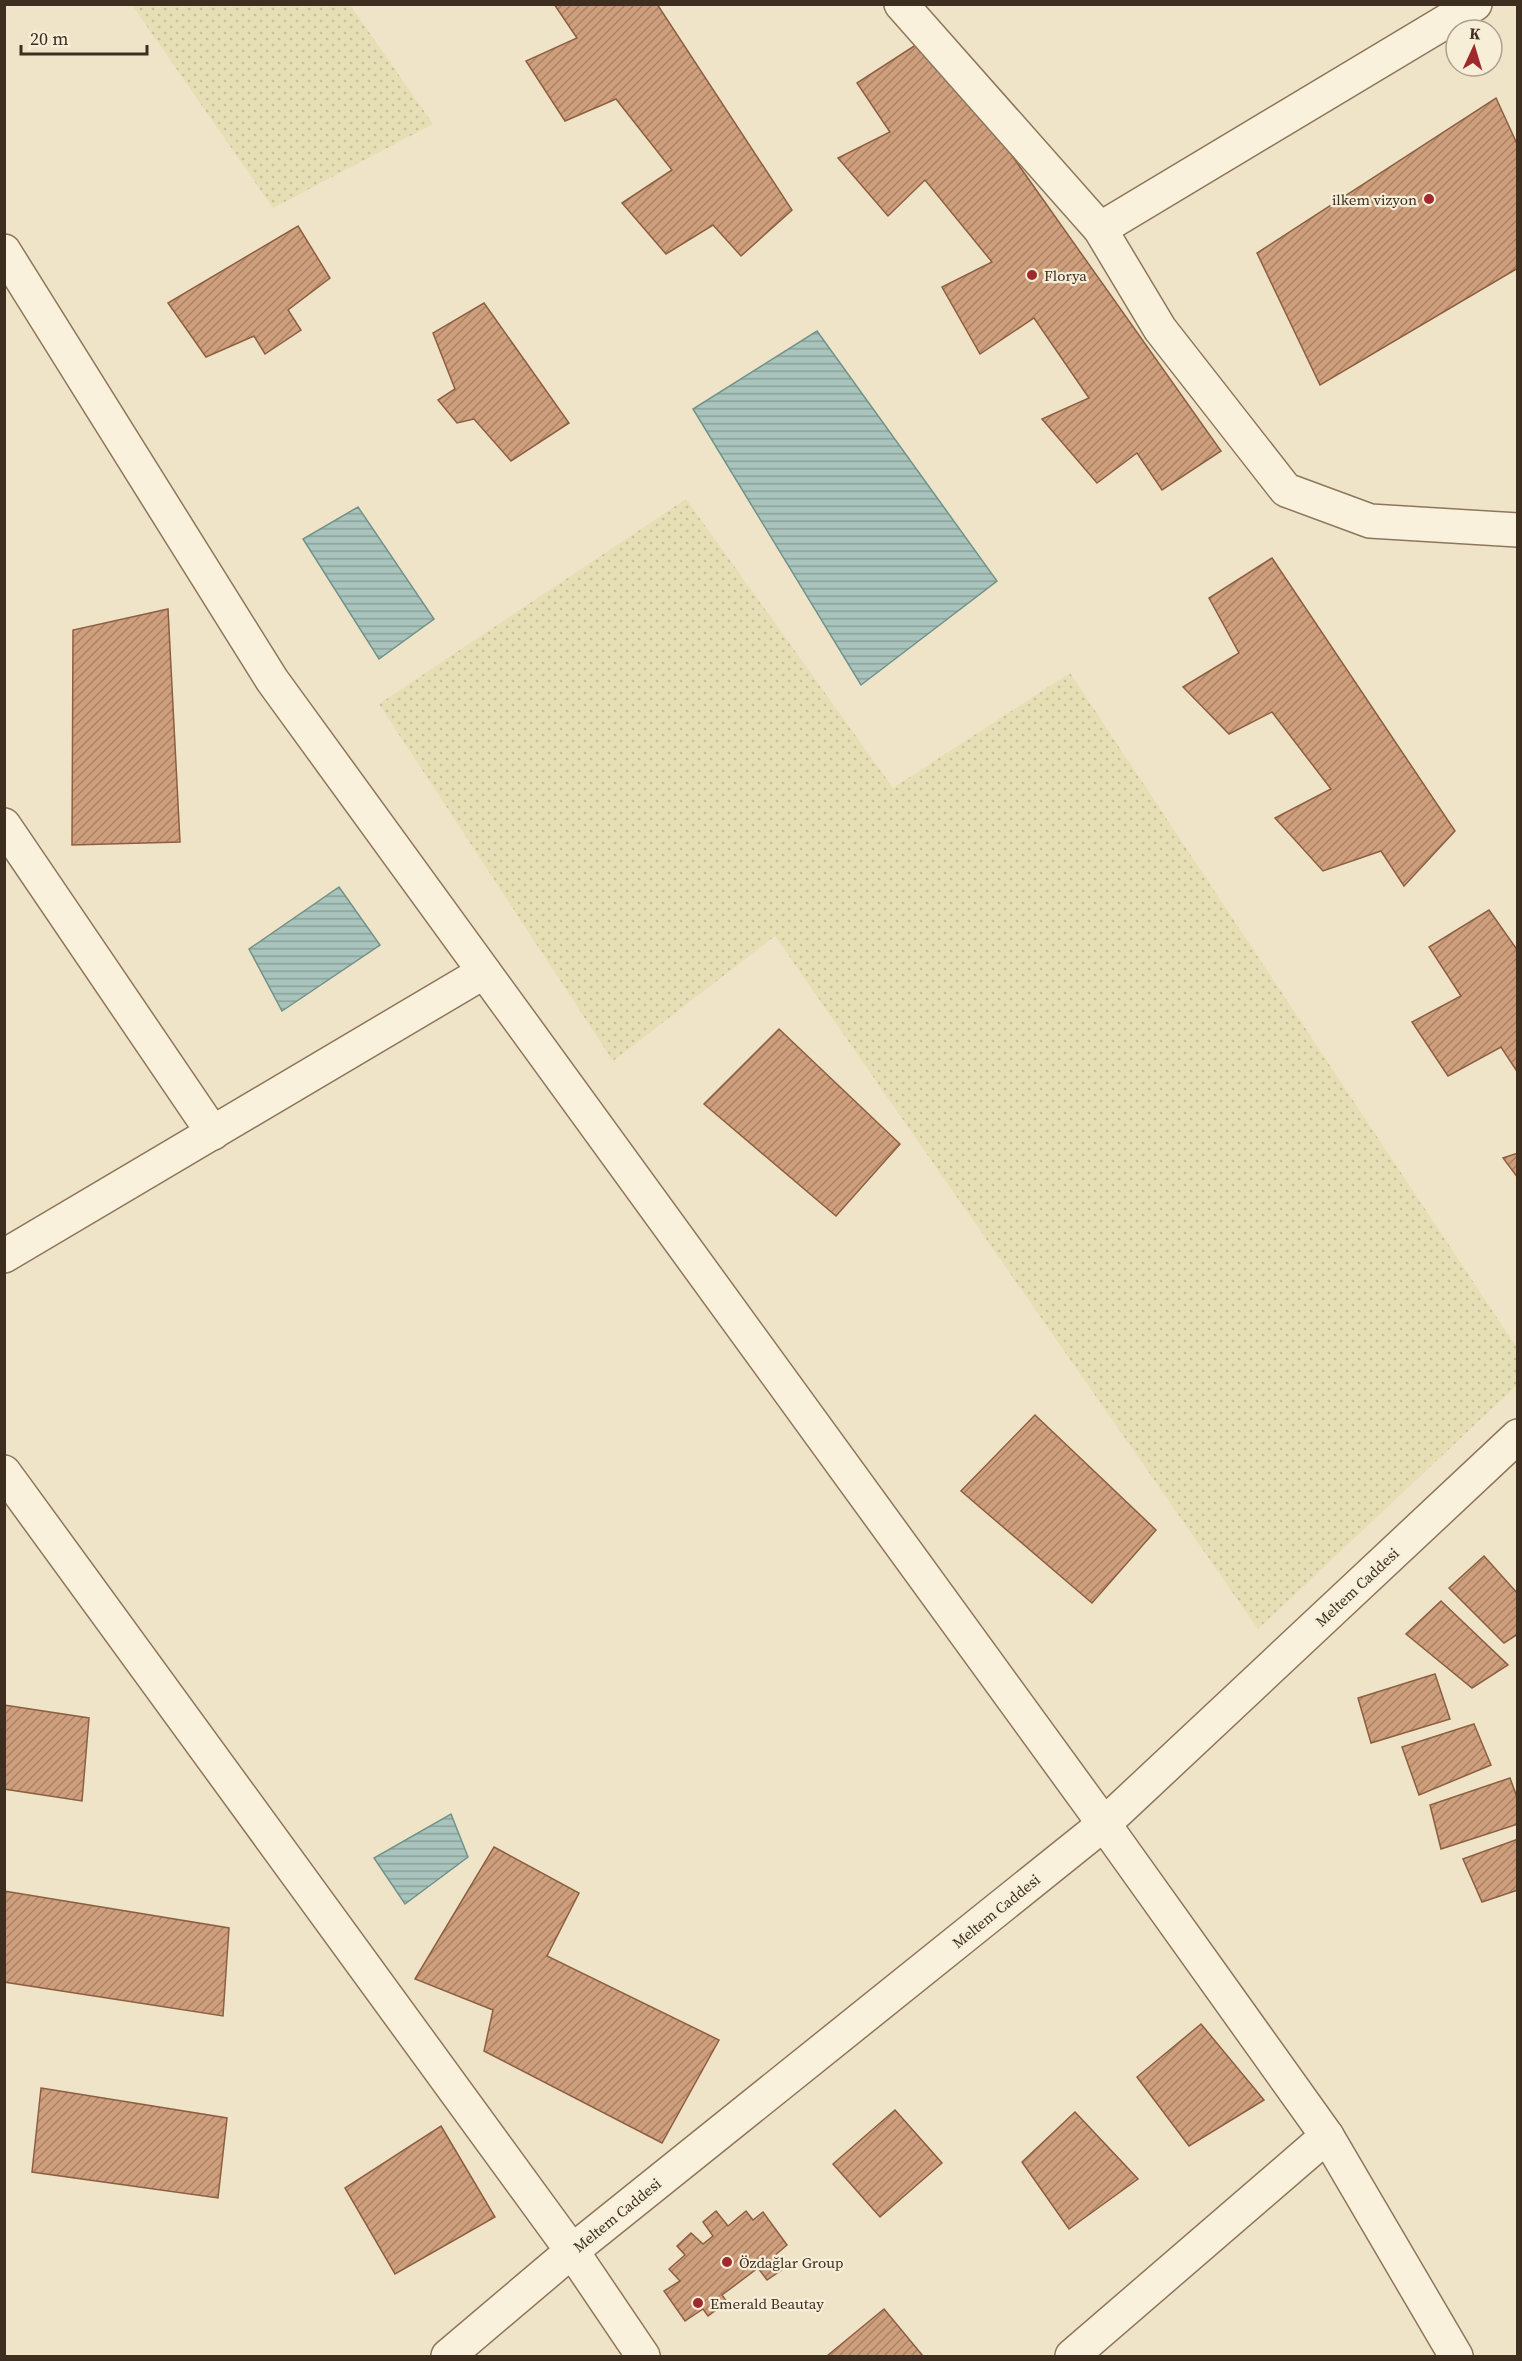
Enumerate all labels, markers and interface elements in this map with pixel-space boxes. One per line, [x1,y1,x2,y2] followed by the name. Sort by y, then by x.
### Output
[21,18,147,56] scale bar
[1444,18,1504,78] north arrow
[1469,22,1482,44] text: K
[30,26,68,51] text: 20 m
[1332,189,1417,210] place label: ilkem vizyon
[1422,192,1436,206] marker: ilkem vizyon
[1044,265,1087,286] place label: Florya
[1025,268,1039,282] marker: Florya
[1311,1543,1403,1631] street label: Meltem Caddesi
[948,1869,1044,1953] street label: Meltem Caddesi
[569,2173,665,2257] street label: Meltem Caddesi
[739,2252,844,2273] place label: Özdağlar Group
[720,2255,734,2269] marker: Özdağlar Group
[710,2293,824,2314] place label: Emerald Beautay
[691,2296,705,2310] marker: Emerald Beautay

